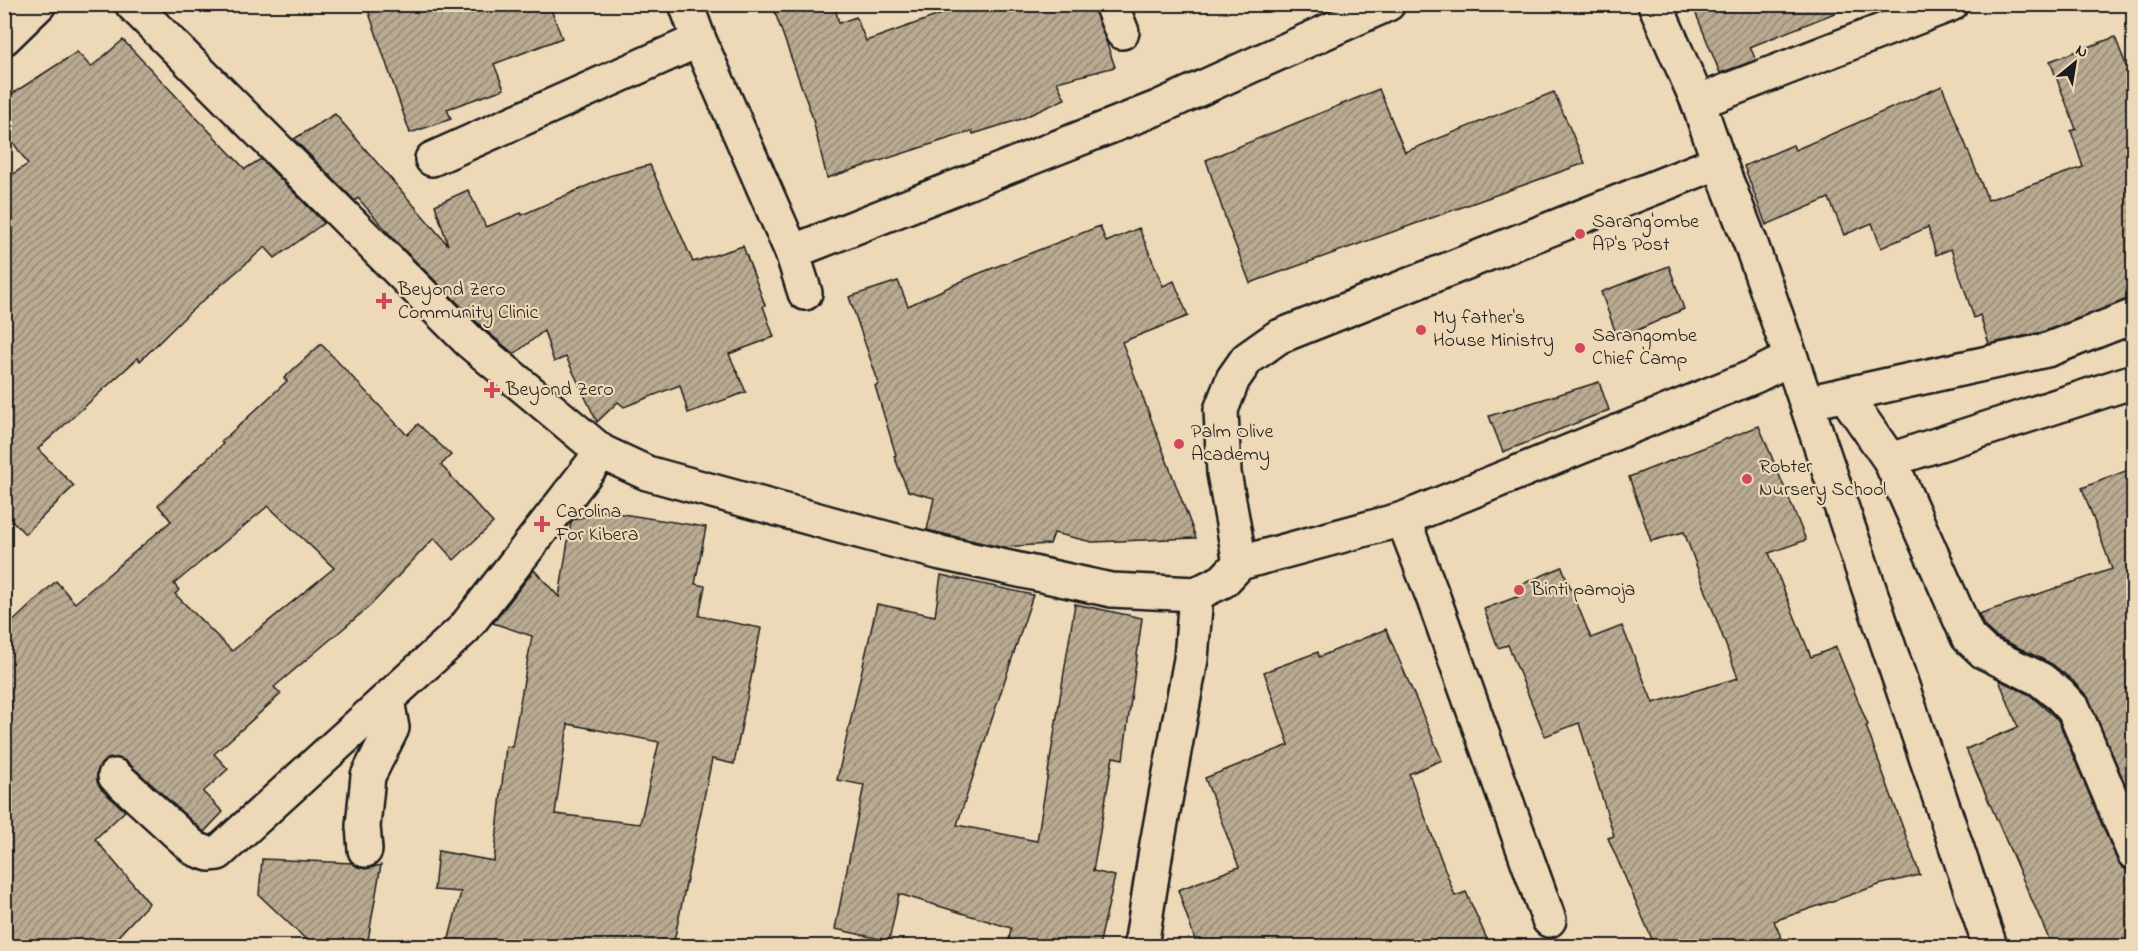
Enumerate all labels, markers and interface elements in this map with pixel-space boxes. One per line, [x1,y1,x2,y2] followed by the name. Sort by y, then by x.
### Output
[2045,33,2105,93] north arrow
[2071,39,2092,65] text: N
[1592,208,1699,260] place label: Sarang'ombe AP's Post
[1573,227,1587,241] marker: Sarang'ombe AP's Post
[397,276,538,328] place label: Beyond Zero Community Clinic
[375,292,393,310] marker: Beyond Zero Community Clinic
[1433,304,1554,356] place label: My father's House Ministry
[1592,322,1697,374] place label: Sarangombe Chief Camp
[1414,323,1428,337] marker: My father's House Ministry
[1573,341,1587,355] marker: Sarangombe Chief Camp
[505,376,614,405] place label: Beyond Zero
[483,381,501,399] marker: Beyond Zero
[1191,418,1273,470] place label: Palm Olive Academy
[1172,437,1186,451] marker: Palm Olive Academy
[1759,453,1886,505] place label: Robter Nursery School
[1740,472,1754,486] marker: Robter Nursery School
[555,498,639,550] place label: Carolina For Kibera
[533,515,551,533] marker: Carolina For Kibera
[1530,576,1635,605] place label: Binti pamoja
[1512,583,1526,597] marker: Binti pamoja

